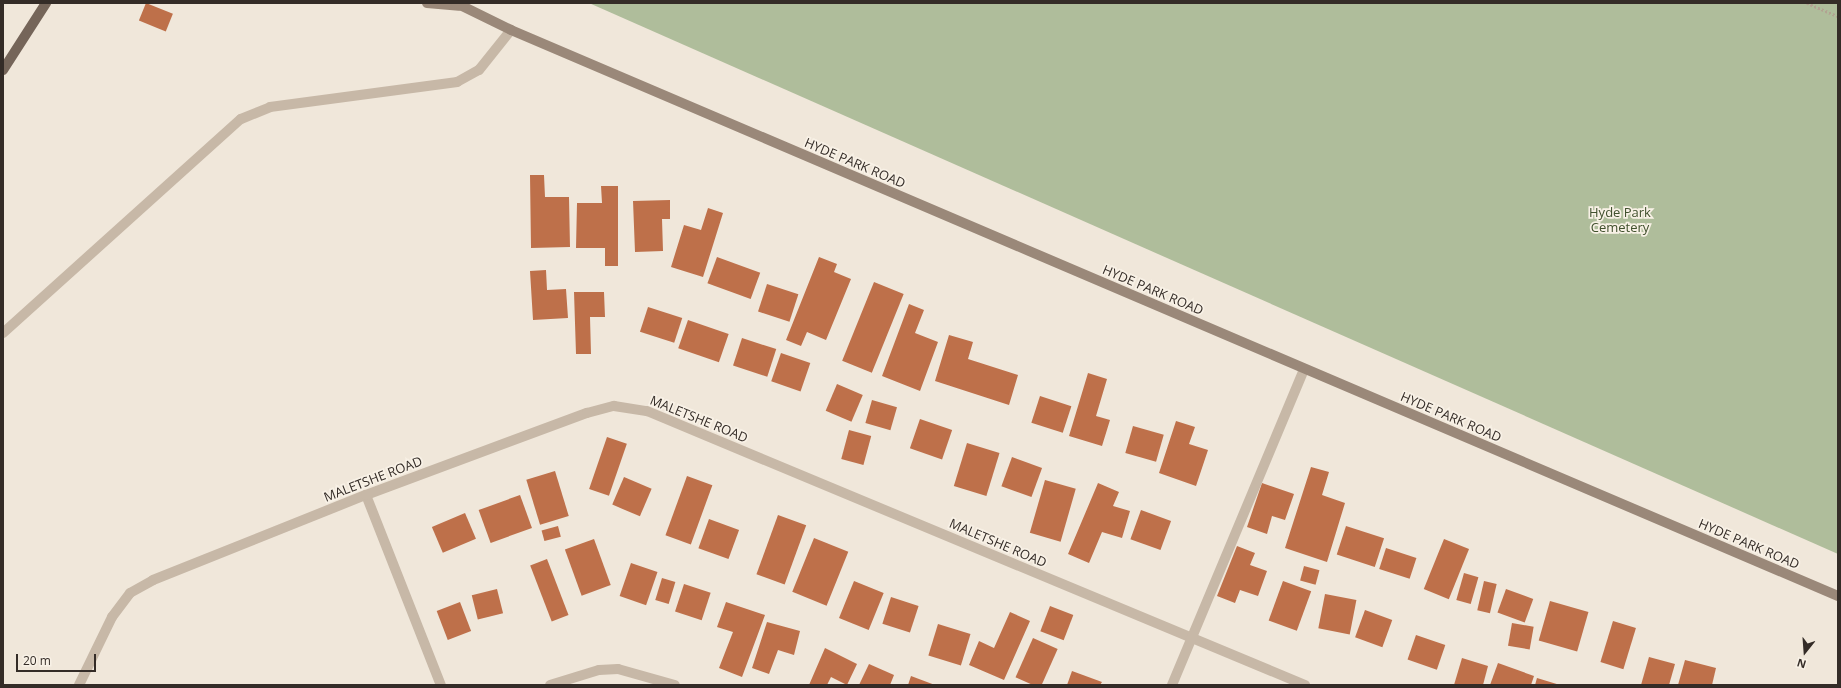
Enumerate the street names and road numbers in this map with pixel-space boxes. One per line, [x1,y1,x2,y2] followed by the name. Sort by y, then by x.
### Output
[802,135,908,191] street label: HYDE PARK ROAD
[1100,262,1206,318] street label: HYDE PARK ROAD
[1398,389,1504,445] street label: HYDE PARK ROAD
[648,392,750,446] street label: MALETSHE ROAD
[322,453,424,505] street label: MALETSHE ROAD
[947,515,1049,571] street label: MALETSHE ROAD
[1696,516,1802,572] street label: HYDE PARK ROAD

